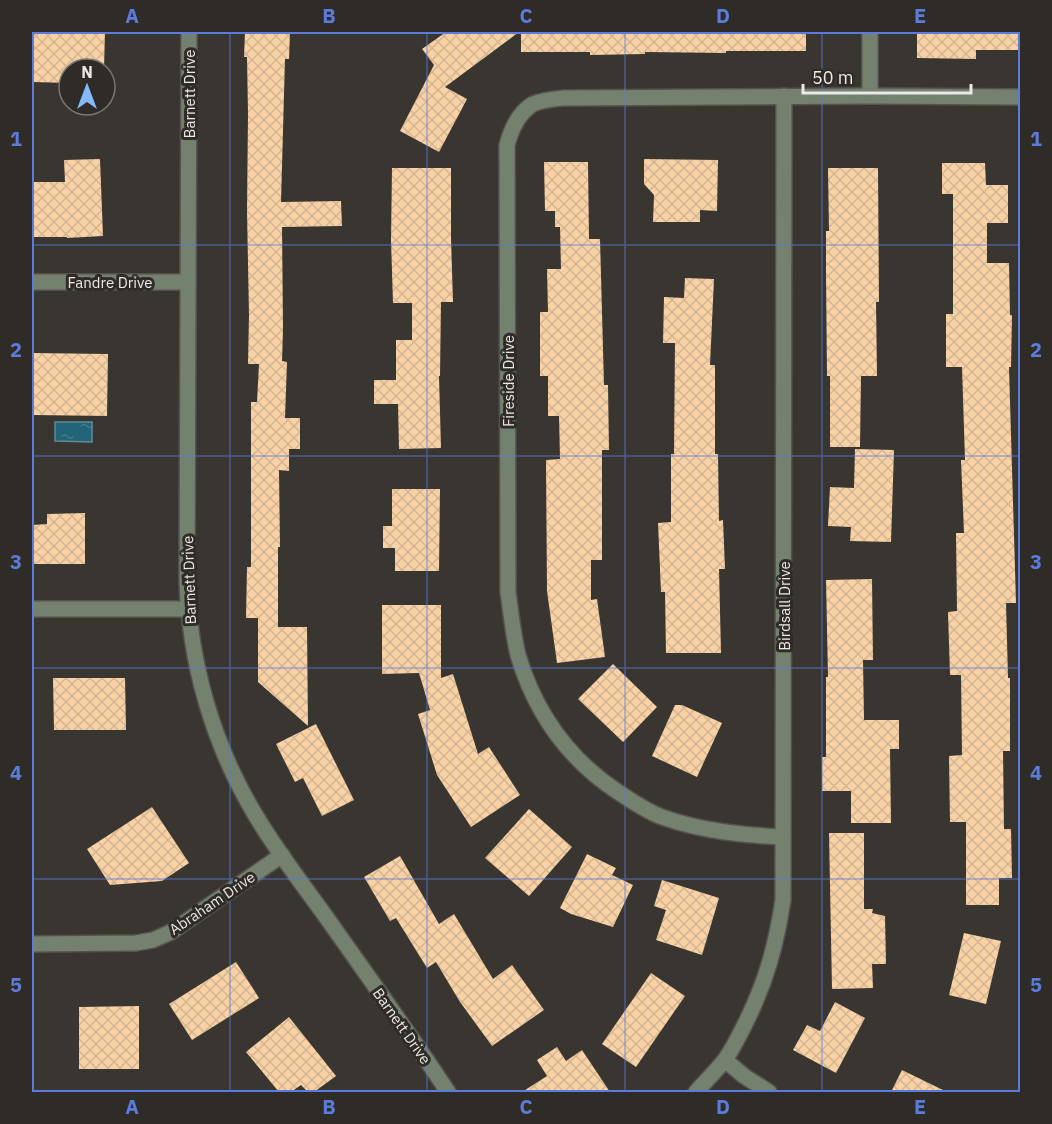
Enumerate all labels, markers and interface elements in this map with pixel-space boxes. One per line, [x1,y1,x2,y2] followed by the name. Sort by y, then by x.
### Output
[125,2,139,29] text: A
[322,2,336,29] text: B
[519,2,533,29] text: C
[716,2,730,29] text: D
[914,2,926,29] text: E
[180,50,199,138] street label: Barnett Drive
[57,57,117,117] north arrow
[803,57,971,95] scale bar
[81,62,93,82] text: N
[812,66,854,89] text: 50 m
[10,125,22,152] text: 1
[1030,125,1042,152] text: 1
[67,273,153,292] street label: Fandre Drive
[499,335,518,427] street label: Fireside Drive
[10,336,22,363] text: 2
[1030,336,1042,363] text: 2
[178,535,200,625] street label: Barnett Drive
[10,548,22,575] text: 3
[1030,548,1042,575] text: 3
[775,561,794,651] street label: Birdsall Drive
[10,759,22,786] text: 4
[1030,759,1042,786] text: 4
[165,867,259,939] street label: Abraham Drive
[10,971,22,998] text: 5
[1030,971,1042,998] text: 5
[369,984,435,1068] street label: Barnett Drive
[125,1093,139,1120] text: A
[322,1093,336,1120] text: B
[519,1093,533,1120] text: C
[716,1093,730,1120] text: D
[914,1093,926,1120] text: E

